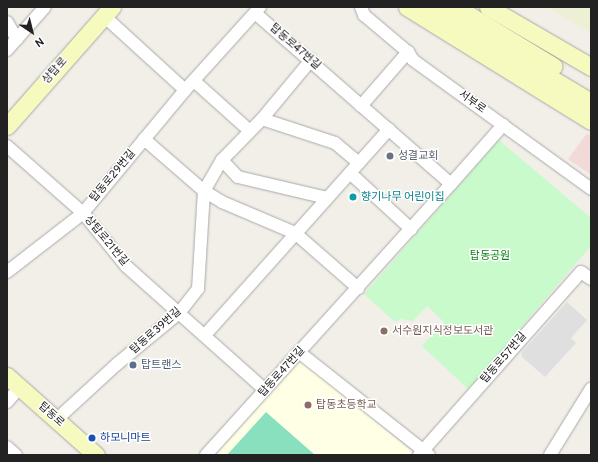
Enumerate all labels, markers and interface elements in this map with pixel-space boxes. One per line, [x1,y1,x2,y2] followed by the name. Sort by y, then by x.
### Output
[12,12,52,52] north arrow
[267,21,323,73] street label: 탑동로47번길
[32,34,46,50] text: N
[40,55,70,87] street label: 상탑로
[456,88,488,116] street label: 서부로
[87,147,139,205] street label: 탑동로29번길
[398,149,438,163] place label: 성결교회
[385,151,395,161] marker: 성결교회
[361,190,445,204] place label: 향기나무 어린이집
[348,192,358,202] marker: 향기나무 어린이집
[81,213,131,269] street label: 상탑로21번길
[470,249,510,263] park label: 탑동공원
[128,305,184,357] street label: 탑동로39번길
[392,324,493,338] place label: 서수원지식정보도서관
[379,326,389,336] marker: 서수원지식정보도서관
[478,330,530,386] street label: 탑동로57번길
[256,344,308,400] street label: 탑동로47번길
[141,358,181,372] place label: 탑트랜스
[128,360,138,370] marker: 탑트랜스
[316,398,377,412] place label: 탑동초등학교
[35,400,67,430] street label: 탑동로
[303,400,313,410] marker: 탑동초등학교
[100,431,151,445] place label: 하모니마트
[87,433,97,443] marker: 하모니마트

